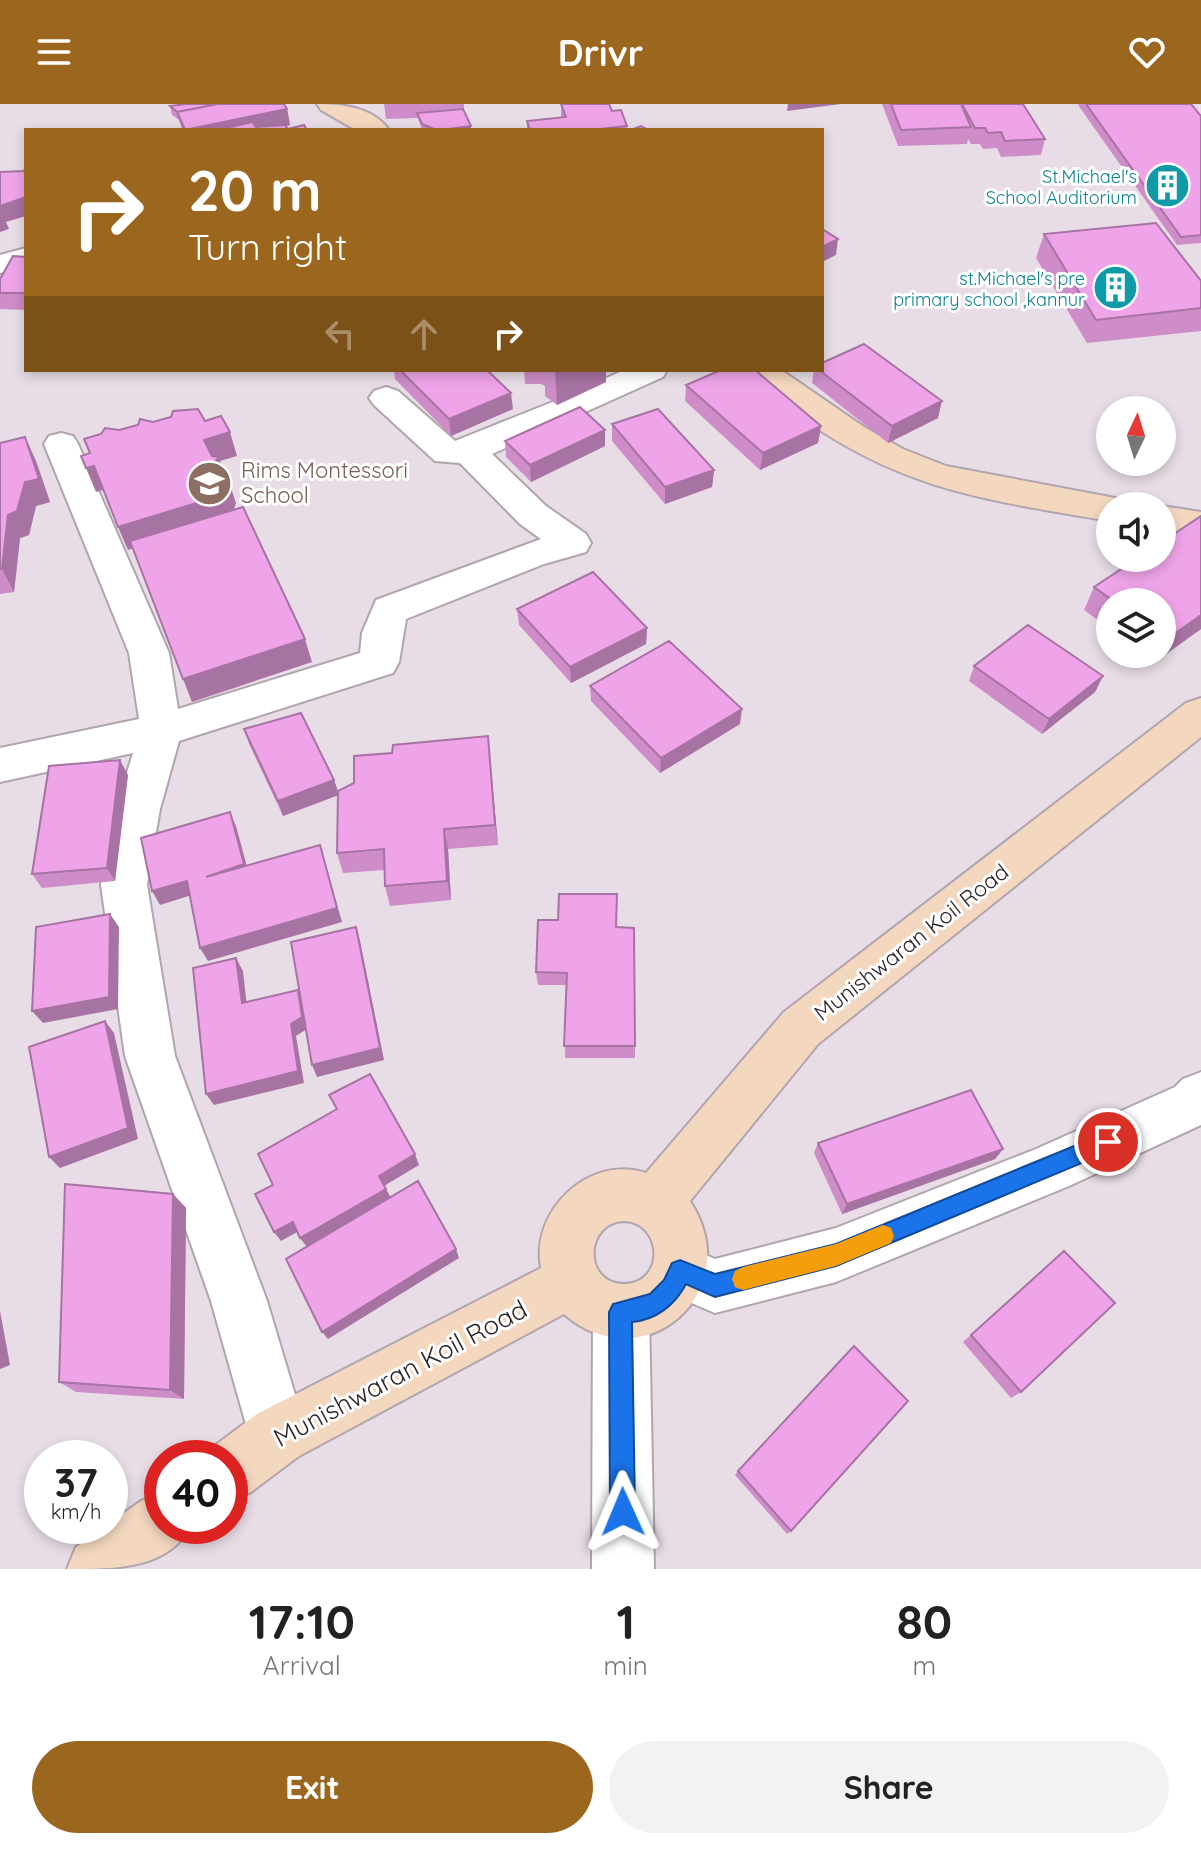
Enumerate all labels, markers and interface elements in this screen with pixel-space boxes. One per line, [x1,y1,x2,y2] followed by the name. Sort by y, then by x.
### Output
[32,30,76,74] icon: menu
[558,30,643,75] text: Drivr
[1125,30,1169,74] icon: heart
[188,155,322,225] text: 20 m
[56,160,160,264] icon: right
[1144,162,1192,210] building icon: St.Michael's School Auditorium
[986,165,1137,209] place label: St.Michael's School Auditorium
[188,224,347,269] text: Turn right
[1092,264,1140,312] building icon: st.Michael's pre primary school ,kannur
[893,267,1085,311] place label: st.Michael's pre primary school ,kannur
[318,312,362,356] icon: left
[402,312,446,356] icon: ahead
[486,312,530,356] icon: right
[1096,396,1176,476] north arrow
[1096,396,1176,668] map controls
[241,456,408,509] place label: Rims Montessori School
[186,459,234,507] school or university icon: Rims Montessori School
[1096,492,1176,572] button: sound
[1096,588,1176,668] button: layers
[808,857,1014,1027] street label: Munishwaran Koil Road
[1074,1108,1142,1176] pin
[1086,1120,1130,1164] icon: arrive
[267,1292,533,1454] street label: Munishwaran Koil Road
[144,1440,248,1544] speed limit sign: 40
[54,1457,98,1507] text: 37
[581,1470,665,1554] position arrow
[51,1499,101,1524] text: km/h
[249,1591,355,1651] text: 17:10
[616,1591,635,1651] text: 1
[897,1591,952,1651] text: 80
[263,1649,341,1682] text: Arrival
[604,1649,648,1682] text: min
[913,1649,936,1682] text: m
[32,1741,593,1833] button: Exit
[609,1741,1169,1833] button: Share

